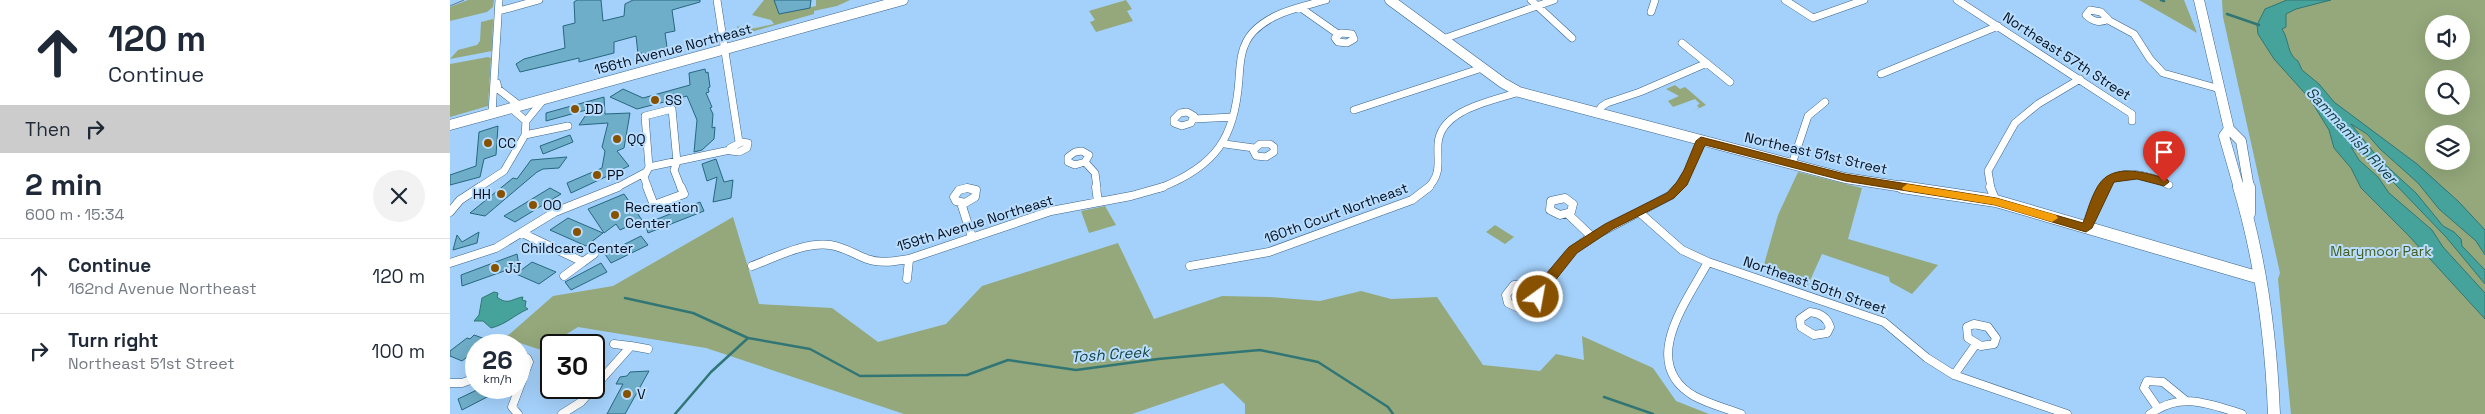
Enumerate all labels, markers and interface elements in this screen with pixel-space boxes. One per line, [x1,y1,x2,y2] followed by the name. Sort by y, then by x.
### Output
[1999,8,2135,104] street label: Northeast 57th Street
[2425,15,2470,170] map controls
[2425,15,2470,60] button: sound
[108,17,206,61] text: 120 m
[592,19,754,79] street label: 156th Avenue Northeast
[25,20,90,85] icon: ahead
[108,60,204,88] text: Continue
[2425,70,2470,115] button: search
[2302,83,2403,188] water label: Sammamish River
[665,91,682,109] place label: SS
[649,94,661,106] marker: SS
[585,100,603,118] place label: DD
[569,103,581,115] marker: DD
[81,115,109,143] icon: right
[25,117,71,142] text: Then
[2425,125,2470,170] button: layers
[1743,128,1889,178] street label: Northeast 51st Street
[627,130,646,148] place label: QQ
[2143,131,2185,182] pin
[611,133,623,145] marker: QQ
[498,134,516,152] place label: CC
[482,137,494,149] marker: CC
[2150,138,2178,166] icon: arrive
[25,165,103,204] text: 2 min
[607,166,624,184] place label: PP
[591,169,603,181] marker: PP
[373,170,425,222] button: close
[1262,179,1410,247] street label: 160th Court Northeast
[473,185,491,203] place label: HH
[495,188,507,200] marker: HH
[895,191,1055,255] street label: 159th Avenue Northeast
[543,196,562,214] place label: OO
[625,198,699,232] place label: Recreation Center
[527,199,539,211] marker: OO
[25,204,124,225] text: 600 m · 15:34
[609,209,621,221] marker: Recreation Center
[571,226,583,238] marker: Childcare Center
[521,239,633,257] place label: Childcare Center
[2330,242,2432,260] park label: Marymoor Park
[1741,252,1889,318] street label: Northeast 50th Street
[68,253,151,278] text: Continue
[505,259,521,277] place label: JJ
[25,262,53,290] icon: ahead
[489,262,501,274] marker: JJ
[372,264,425,289] text: 120 m
[1511,270,1563,322] position arrow
[68,278,257,299] text: 162nd Avenue Northeast
[68,328,158,353] text: Turn right
[540,334,605,399] speed limit sign: 30
[25,337,53,365] icon: right
[371,339,425,364] text: 100 m
[1070,342,1152,366] water label: Tosh Creek
[482,344,513,376] text: 26
[68,353,235,374] text: Northeast 51st Street
[483,371,512,387] text: km/h
[637,385,646,403] place label: V
[621,388,633,400] marker: V

